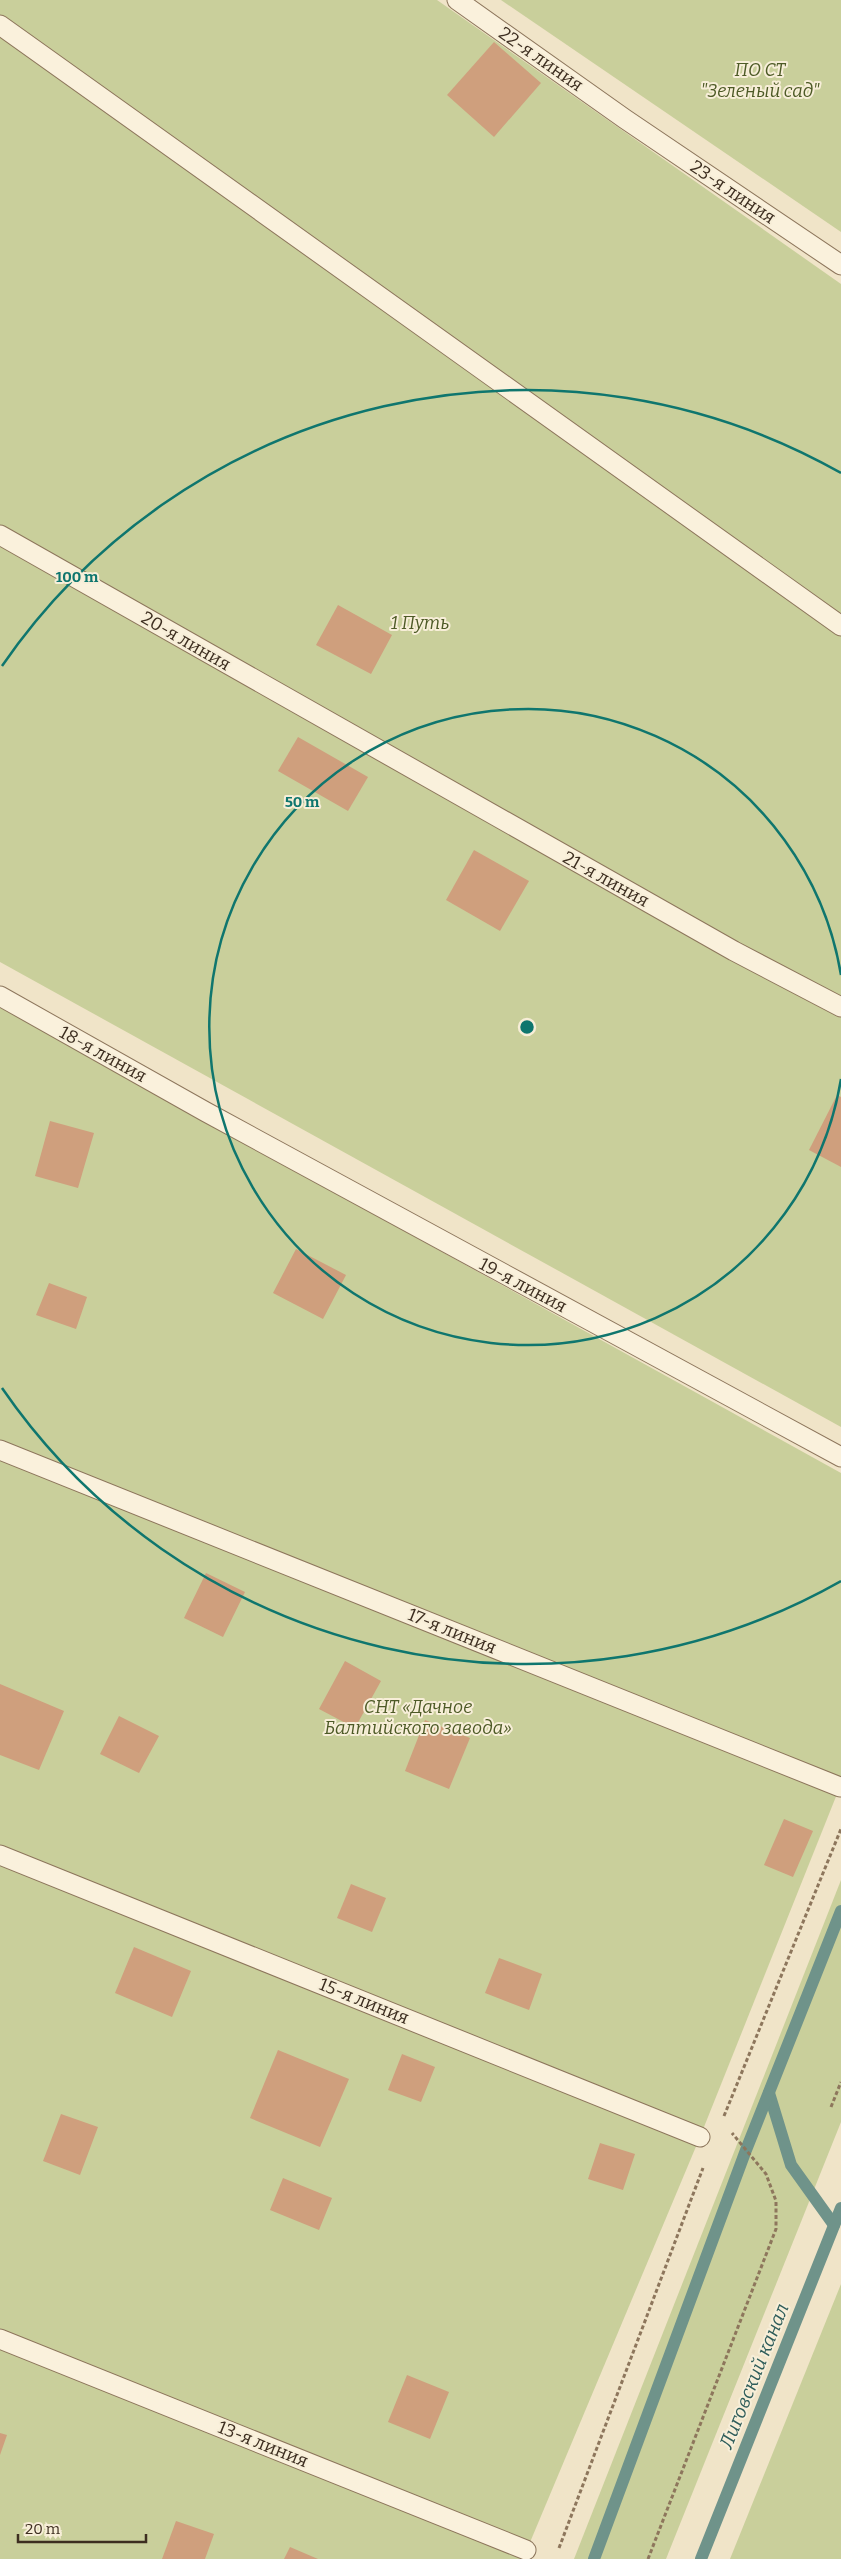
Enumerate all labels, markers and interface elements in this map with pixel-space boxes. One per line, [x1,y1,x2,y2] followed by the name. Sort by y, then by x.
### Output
[495,22,587,96] street label: 22-я линия
[701,59,820,102] park label: ПО СТ "Зеленый сад"
[686,155,780,229] street label: 23-я линия
[56,568,99,586] text: 100 m
[137,607,235,675] street label: 20-я линия
[391,612,449,634] park label: 1 Путь
[285,793,320,811] text: 50 m
[559,846,653,912] street label: 21-я линия
[518,1018,536,1036] centre of rings
[56,1021,150,1087] street label: 18-я линия
[475,1253,571,1317] street label: 19-я линия
[405,1603,500,1659] street label: 17-я линия
[324,1696,512,1739] park label: СНТ «Дачное Балтийского завода»
[316,1973,412,2029] street label: 15-я линия
[714,2300,794,2453] water label: Лиговский канал
[215,2416,311,2472] street label: 13-я линия
[18,2512,145,2544] scale bar
[25,2520,61,2538] text: 20 m

